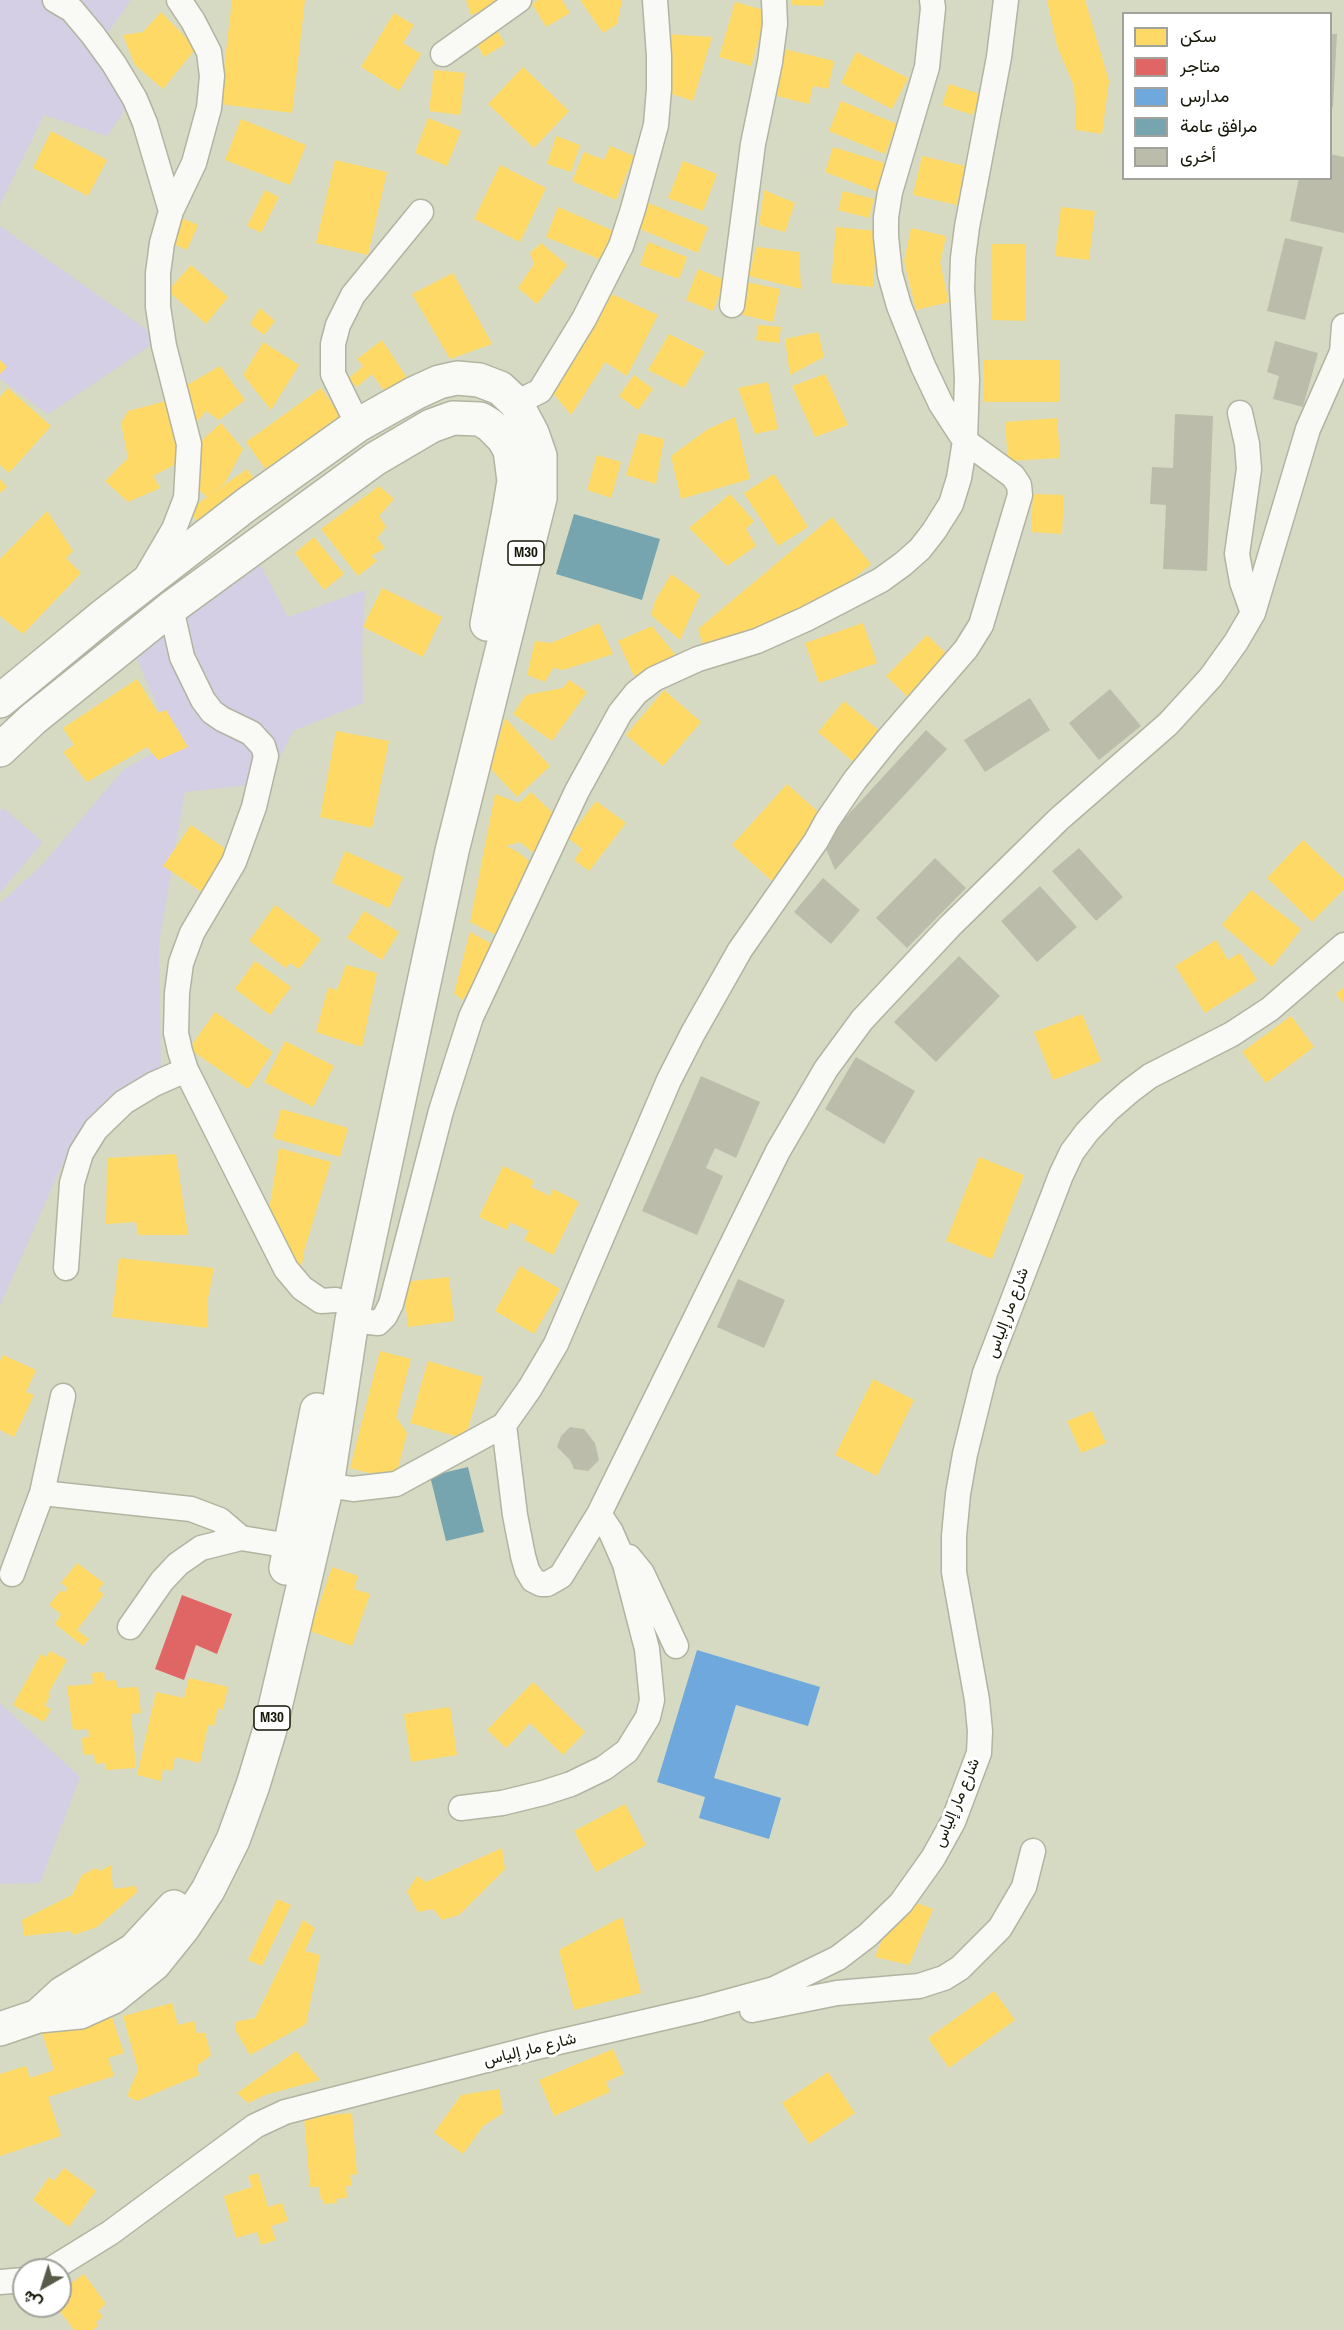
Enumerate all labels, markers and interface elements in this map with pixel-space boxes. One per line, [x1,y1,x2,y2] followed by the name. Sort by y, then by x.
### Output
[1122,12,1332,180] legend
[1180,23,1216,48] text: سكن
[1180,53,1220,78] text: متاجر
[1180,83,1229,108] text: مدارس
[1180,113,1257,138] text: مرافق عامة
[1180,143,1216,168] text: أخرى
[508,541,544,565] road number: M30
[983,1265,1033,1361] street label: شارع مار إلياس
[254,1706,290,1730] road number: M30
[930,1756,984,1850] street label: شارع مار إلياس
[482,2029,578,2071] street label: شارع مار إلياس
[12,2258,72,2318] north arrow
[18,2286,46,2315] text: ش

